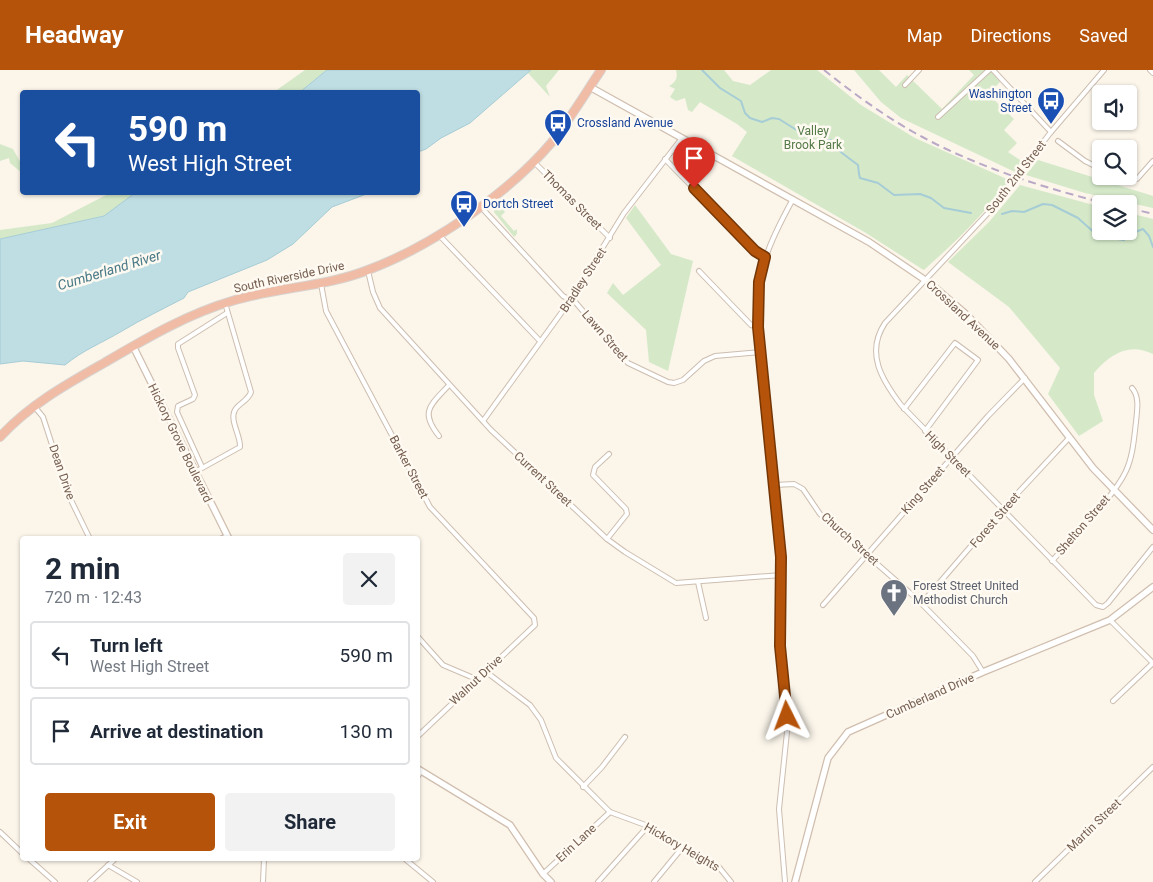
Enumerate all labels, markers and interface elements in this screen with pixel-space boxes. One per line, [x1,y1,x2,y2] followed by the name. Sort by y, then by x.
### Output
[25,21,124,49] text: Headway
[907,25,942,46] text: Map
[970,25,1051,46] text: Directions
[1079,25,1128,46] text: Saved
[1092,85,1137,240] map controls
[1092,85,1137,130] button: sound
[1036,86,1066,125] bus stop icon: Washington Street
[969,87,1032,115] place label: Washington Street
[543,108,573,147] bus stop icon: Crossland Avenue
[128,109,227,150] text: 590 m
[45,110,110,175] icon: left
[577,116,673,130] place label: Crossland Avenue
[784,124,843,152] park label: Valley Brook Park
[673,137,715,188] pin
[983,138,1049,216] street label: South 2nd Street
[1092,140,1137,185] button: search
[680,144,708,172] icon: arrive
[128,151,292,176] text: West High Street
[539,167,605,233] street label: Thomas Street
[449,189,479,228] bus stop icon: Dortch Street
[1092,195,1137,240] button: layers
[483,197,554,211] place label: Dortch Street
[557,245,609,315] street label: Bradley Street
[56,247,163,293] water label: Cumberland River
[232,258,346,296] street label: South Riverside Drive
[923,277,1003,353] street label: Crossland Avenue
[579,308,631,365] street label: Lawn Street
[145,381,215,505] street label: Hickory Grove Boulevard
[922,428,974,480] street label: High Street
[387,433,431,501] street label: Barker Street
[46,443,78,501] street label: Dean Drive
[511,449,575,509] street label: Current Street
[899,463,948,517] street label: King Street
[967,490,1023,550] street label: Forest Street
[1053,492,1113,558] street label: Shelton Street
[818,510,882,569] street label: Church Street
[45,551,120,586] text: 2 min
[343,553,395,605] button: close
[879,578,909,617] church icon: Forest Street United Methodist Church
[913,579,1019,607] place label: Forest Street United Methodist Church
[45,588,142,607] text: 720 m · 12:43
[90,634,163,657] text: Turn left
[47,641,75,669] icon: left
[340,644,393,667] text: 590 m
[447,652,505,708] street label: Walnut Drive
[90,657,209,676] text: West High Street
[884,670,976,722] street label: Cumberland Drive
[760,689,812,741] position arrow
[47,717,75,745] icon: arrive
[90,720,263,743] text: Arrive at destination
[340,720,393,743] text: 130 m
[45,793,215,851] button: Exit
[225,793,395,851] button: Share
[1064,796,1124,854] street label: Martin Street
[642,820,722,874] street label: Hickory Heights
[553,821,599,865] street label: Erin Lane

